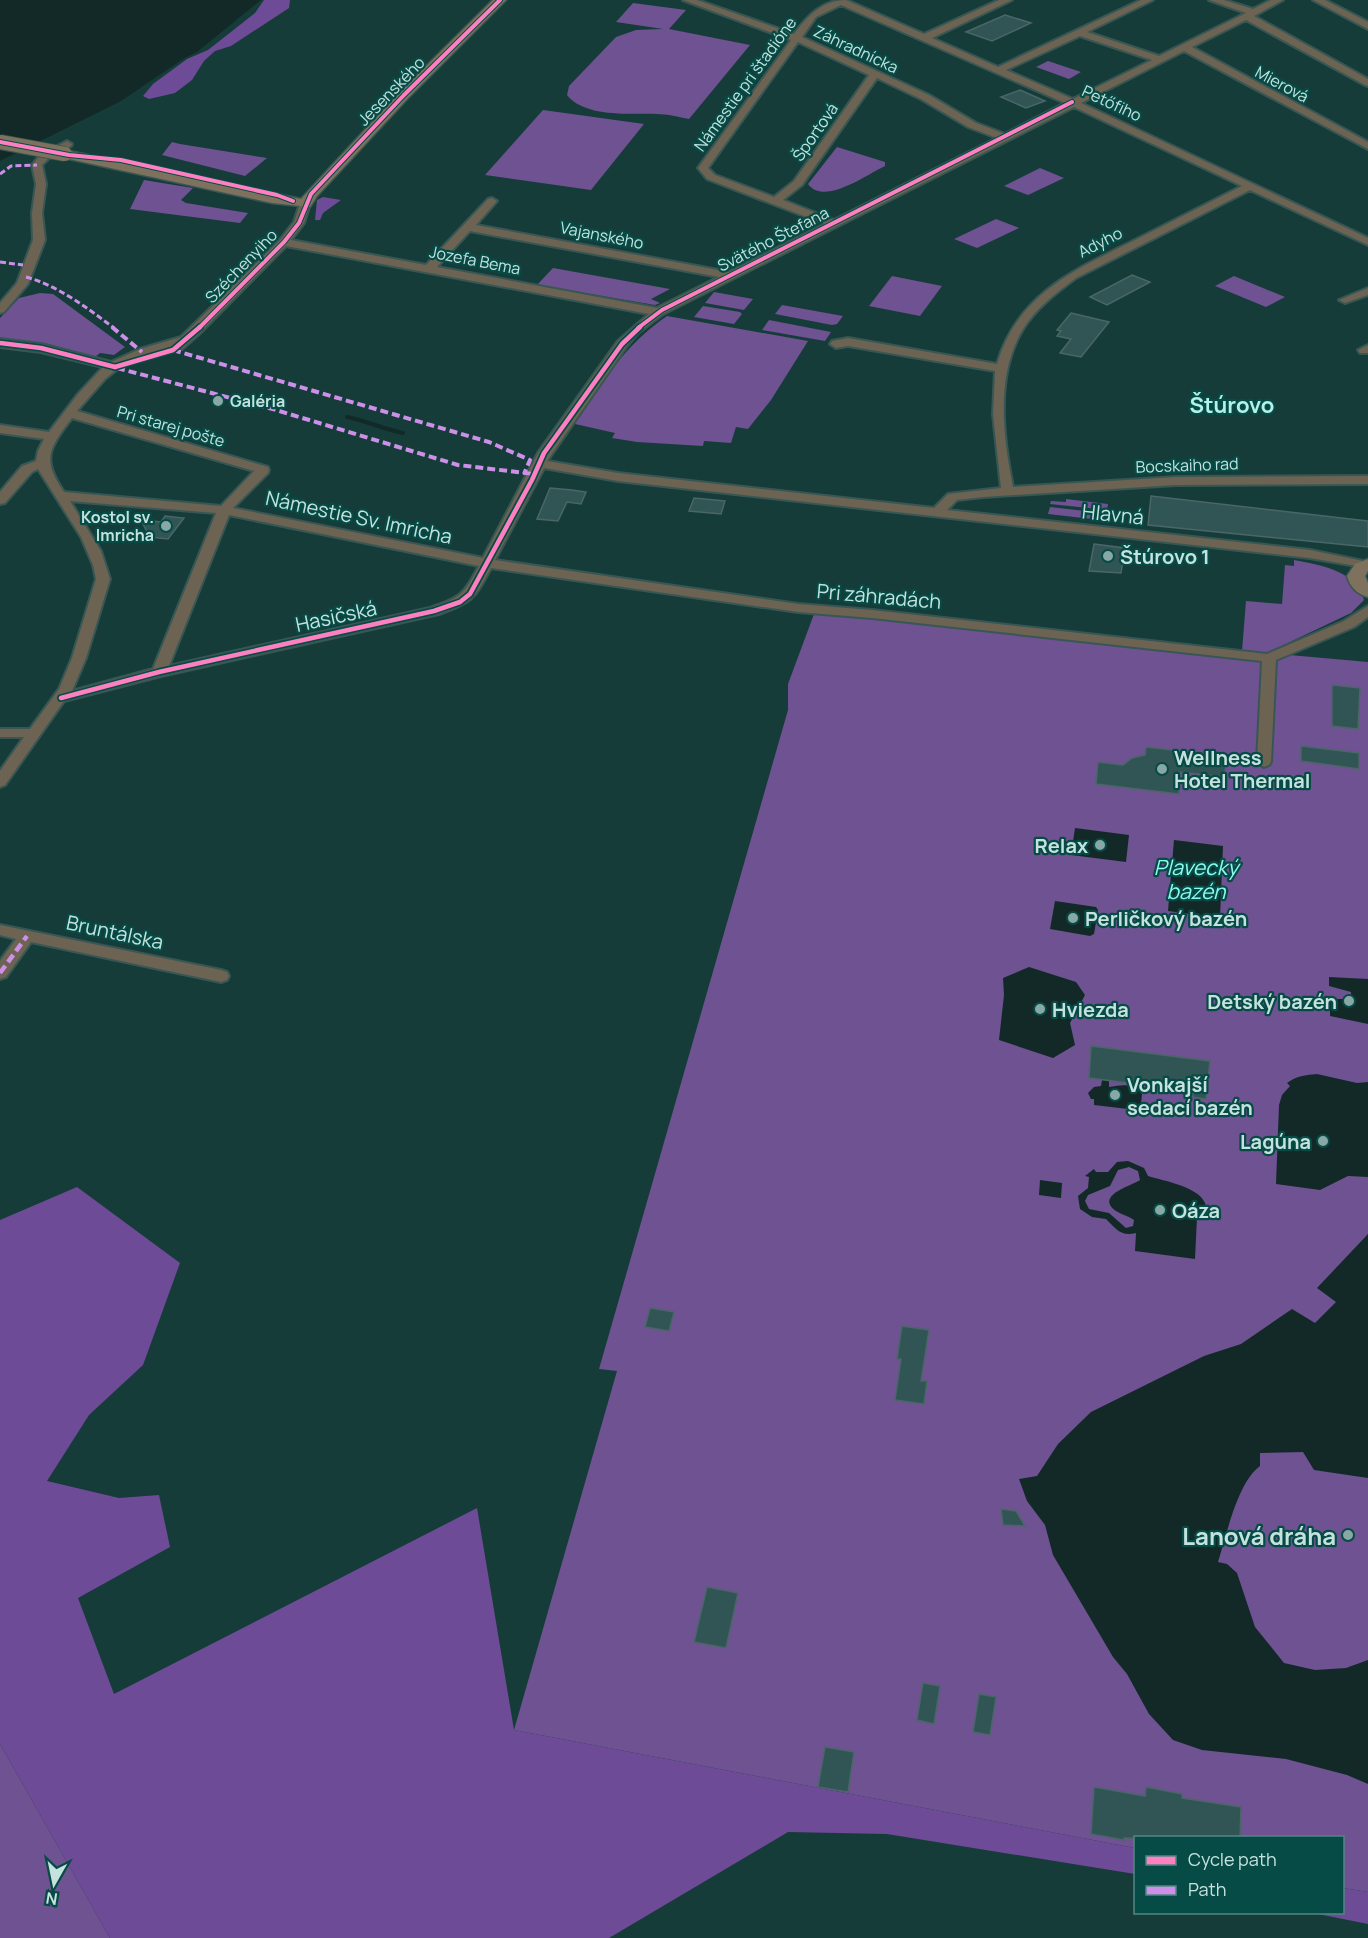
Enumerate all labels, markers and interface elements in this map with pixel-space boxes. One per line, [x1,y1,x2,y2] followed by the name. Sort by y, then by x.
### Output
[689,12,801,156] street label: Námestie pri štadióne
[810,20,902,78] street label: Záhradnícka
[352,52,430,130] street label: Jesenského
[1251,61,1313,107] street label: Mierová
[1079,80,1145,126] street label: Petőfiho
[787,99,843,165] street label: Športová
[714,201,832,277] street label: Svätého Štefana
[558,216,646,254] street label: Vajanského
[1074,222,1126,262] street label: Adyho
[200,224,282,308] street label: Széchenyiho
[427,240,523,280] street label: Jozefa Bema
[230,390,285,412] place label: Galéria
[1190,390,1274,420] district label: Štúrovo
[211,394,225,408] marker: Galéria
[115,400,227,452] street label: Pri starej pošte
[1135,452,1239,478] street label: Bocskaiho rad
[263,484,455,550] street label: Námestie Sv. Imricha
[1081,497,1145,531] street label: Hlavná
[81,506,154,546] place label: Kostol sv. Imricha
[159,519,173,533] marker: Kostol sv. Imricha
[1120,543,1210,570] place label: Štúrovo 1
[1101,549,1115,563] marker: Štúrovo 1
[816,577,942,615] street label: Pri záhradách
[293,594,379,638] street label: Hasičská
[1174,744,1310,794] place label: Wellness Hotel Thermal
[1155,762,1169,776] marker: Wellness Hotel Thermal
[1035,832,1088,859] place label: Relax
[1093,838,1107,852] marker: Relax
[1154,853,1241,905] water label: Plavecký bazén
[1085,905,1247,932] place label: Perličkový bazén
[64,909,166,955] street label: Bruntálska
[1066,911,1080,925] marker: Perličkový bazén
[1207,988,1337,1015] place label: Detský bazén
[1342,994,1356,1008] marker: Detský bazén
[1052,996,1129,1023] place label: Hviezda
[1033,1002,1047,1016] marker: Hviezda
[1127,1071,1253,1121] place label: Vonkajší sedací bazén
[1108,1088,1122,1102] marker: Vonkajší sedací bazén
[1240,1128,1311,1155] place label: Lagúna
[1316,1134,1330,1148] marker: Lagúna
[1172,1197,1220,1224] place label: Oáza
[1153,1203,1167,1217] marker: Oáza
[1182,1519,1336,1552] place label: Lanová dráha
[1341,1528,1355,1542] marker: Lanová dráha
[1134,1836,1344,1914] legend
[1188,1847,1277,1871] text: Cycle path
[24,1854,84,1914] north arrow
[1188,1877,1226,1901] text: Path
[44,1887,59,1911] text: N

